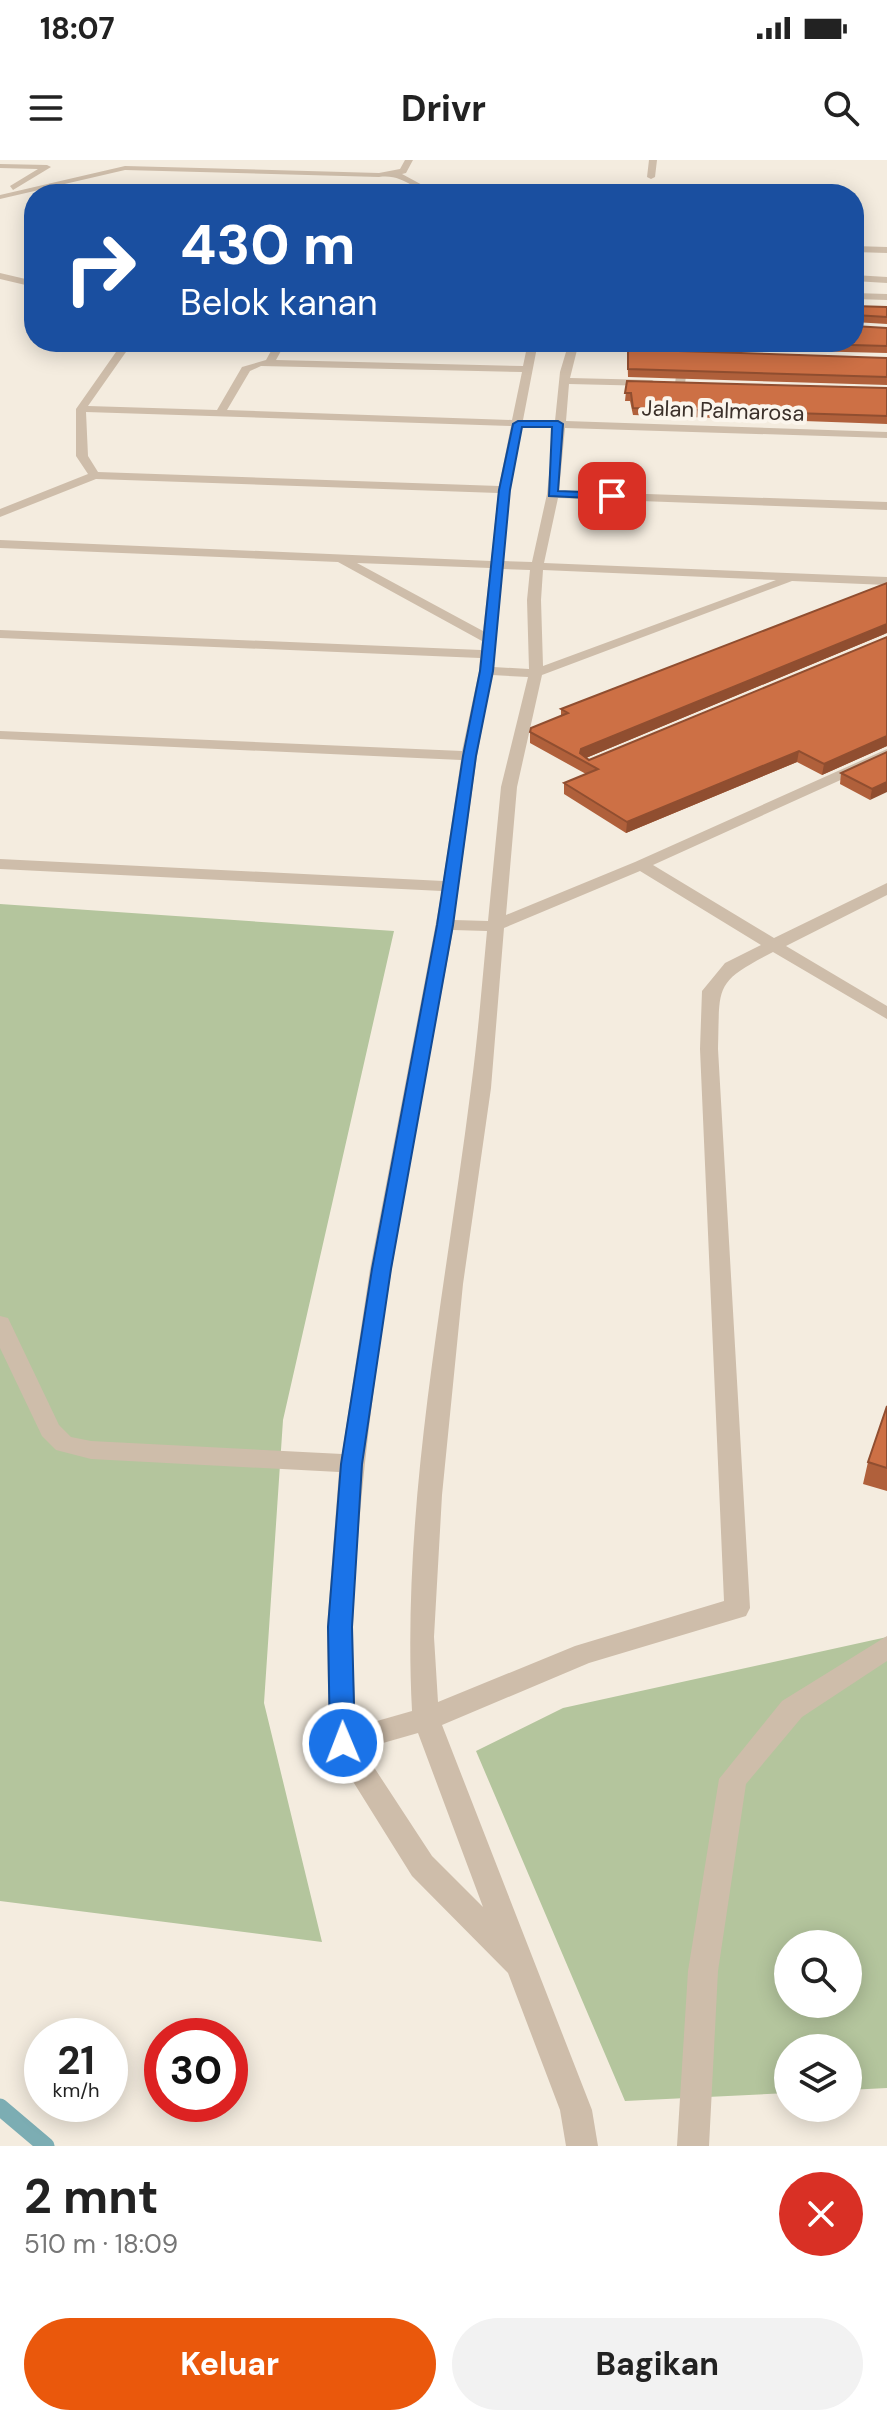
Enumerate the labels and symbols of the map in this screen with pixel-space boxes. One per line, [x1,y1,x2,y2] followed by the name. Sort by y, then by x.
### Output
[641,393,805,428] street label: Jalan Palmarosa
[578,462,646,530] pin
[301,1701,385,1785] position arrow
[144,2018,248,2122] speed limit sign: 30

